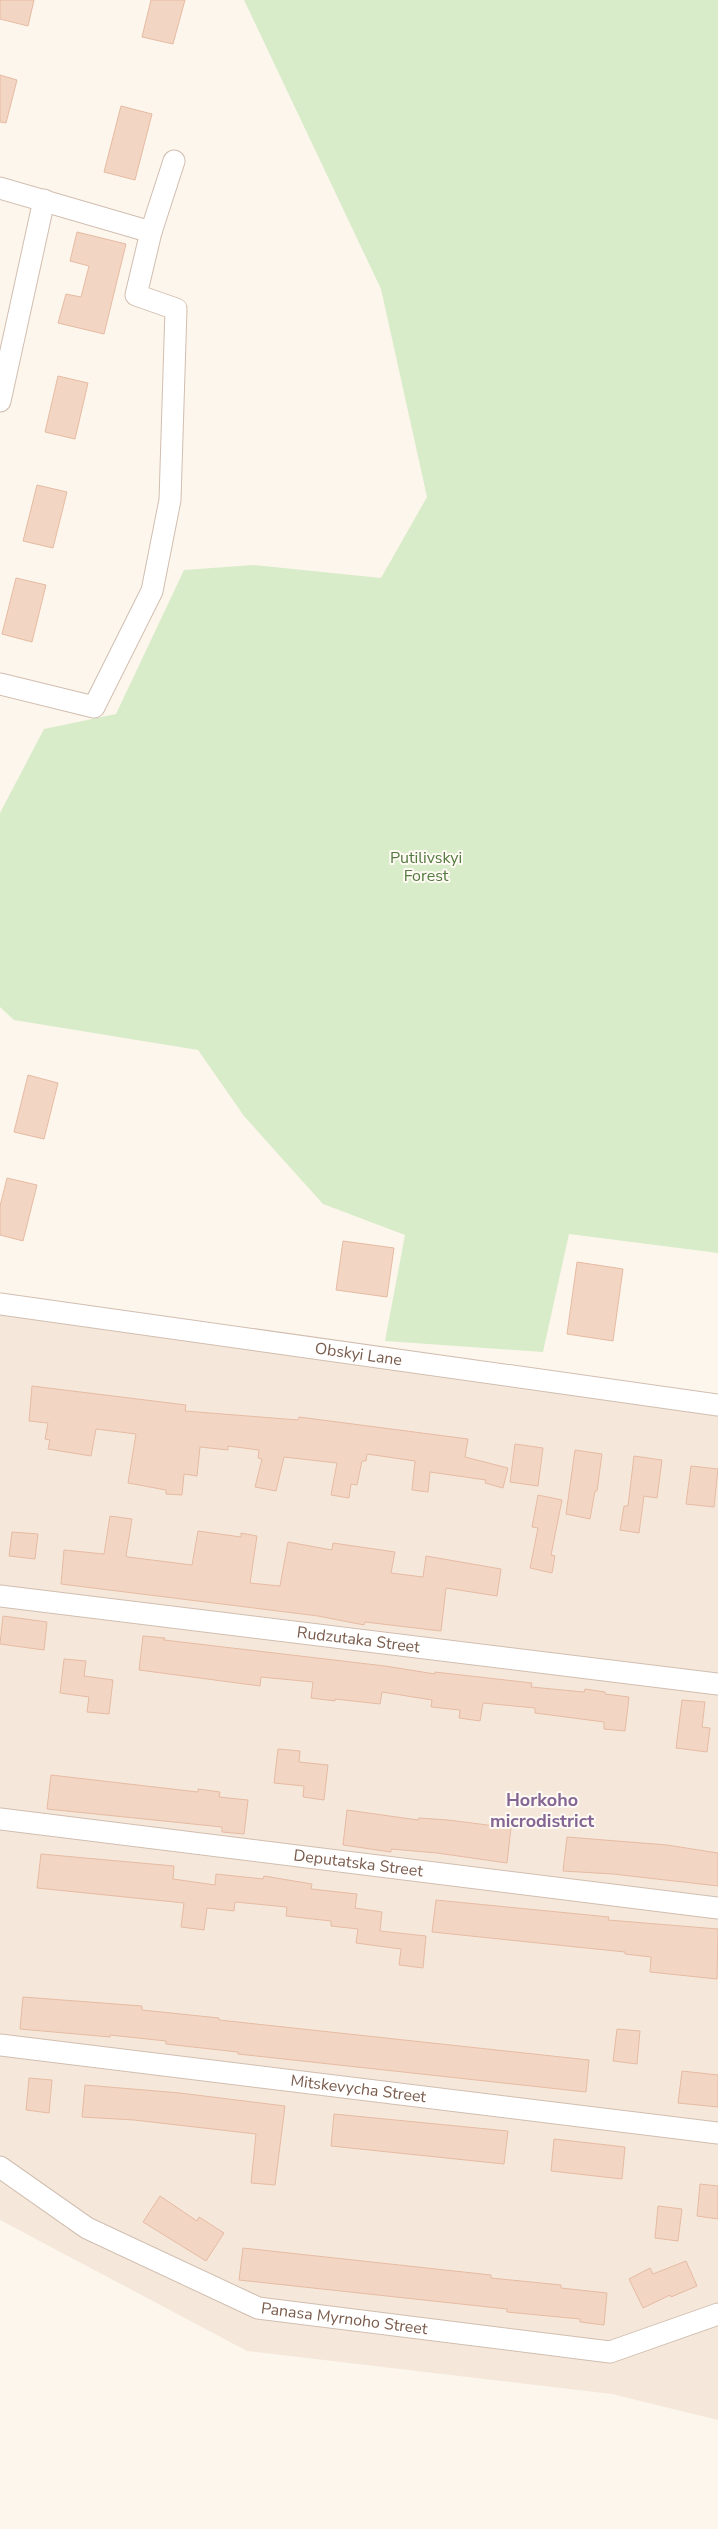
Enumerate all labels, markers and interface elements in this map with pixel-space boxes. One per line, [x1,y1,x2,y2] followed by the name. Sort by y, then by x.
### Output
[390,847,462,887] park label: Putilivskyi Forest
[313,1337,404,1371] street label: Obskyi Lane
[296,1621,421,1658] street label: Rudzutaka Street
[490,1788,594,1833] district label: Horkoho microdistrict
[292,1844,425,1882] street label: Deputatska Street
[289,2070,428,2108] street label: Mitskevycha Street
[260,2297,429,2340] street label: Panasa Myrnoho Street

